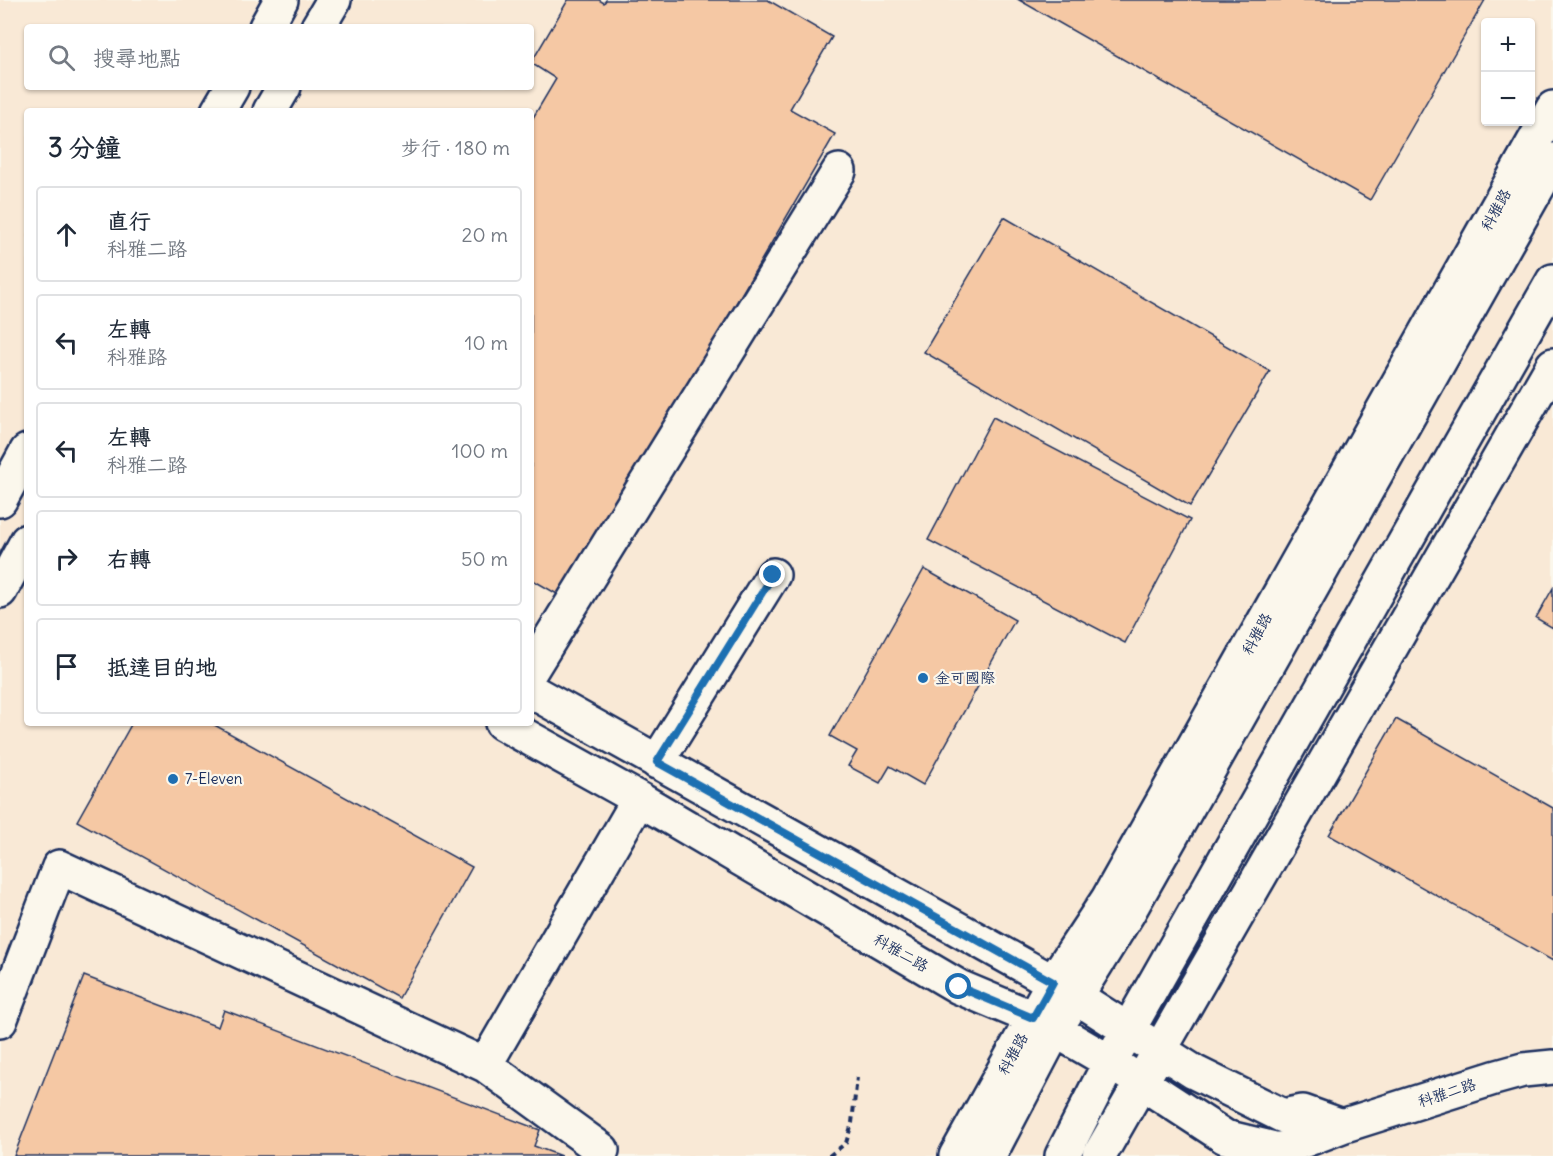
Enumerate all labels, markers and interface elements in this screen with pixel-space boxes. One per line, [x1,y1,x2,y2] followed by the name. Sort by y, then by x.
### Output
[1481,18,1535,126] map controls
[1481,18,1535,72] button: +
[24,24,534,90] search box
[45,41,78,74] icon: search
[93,44,181,72] text: 搜尋地點
[1481,72,1535,126] button: −
[48,131,121,164] text: 3 分鐘
[401,135,510,160] text: 步行 · 180 m
[1476,185,1515,234] street label: 科雅路
[107,207,151,235] text: 直行
[50,218,83,251] icon: ahead
[462,222,508,247] text: 20 m
[107,236,187,261] text: 科雅二路
[107,315,151,343] text: 左轉
[50,326,83,359] icon: left
[465,330,508,355] text: 10 m
[107,344,167,369] text: 科雅路
[107,423,151,451] text: 左轉
[50,434,83,467] icon: left
[451,438,508,463] text: 100 m
[107,452,187,477] text: 科雅二路
[50,542,83,575] icon: right
[107,545,151,573] text: 右轉
[461,546,508,571] text: 50 m
[759,561,785,587] route end
[1237,609,1276,658] street label: 科雅路
[50,650,83,683] icon: arrive
[107,653,217,681] text: 抵達目的地
[935,668,995,687] place label: 金可國際
[916,671,930,685] marker: 金可國際
[185,769,243,788] place label: 7-Eleven
[166,772,180,786] marker: 7-Eleven
[871,929,932,976] street label: 科雅二路
[945,973,971,999] route start
[993,1029,1032,1078] street label: 科雅路
[1415,1074,1478,1111] street label: 科雅二路

